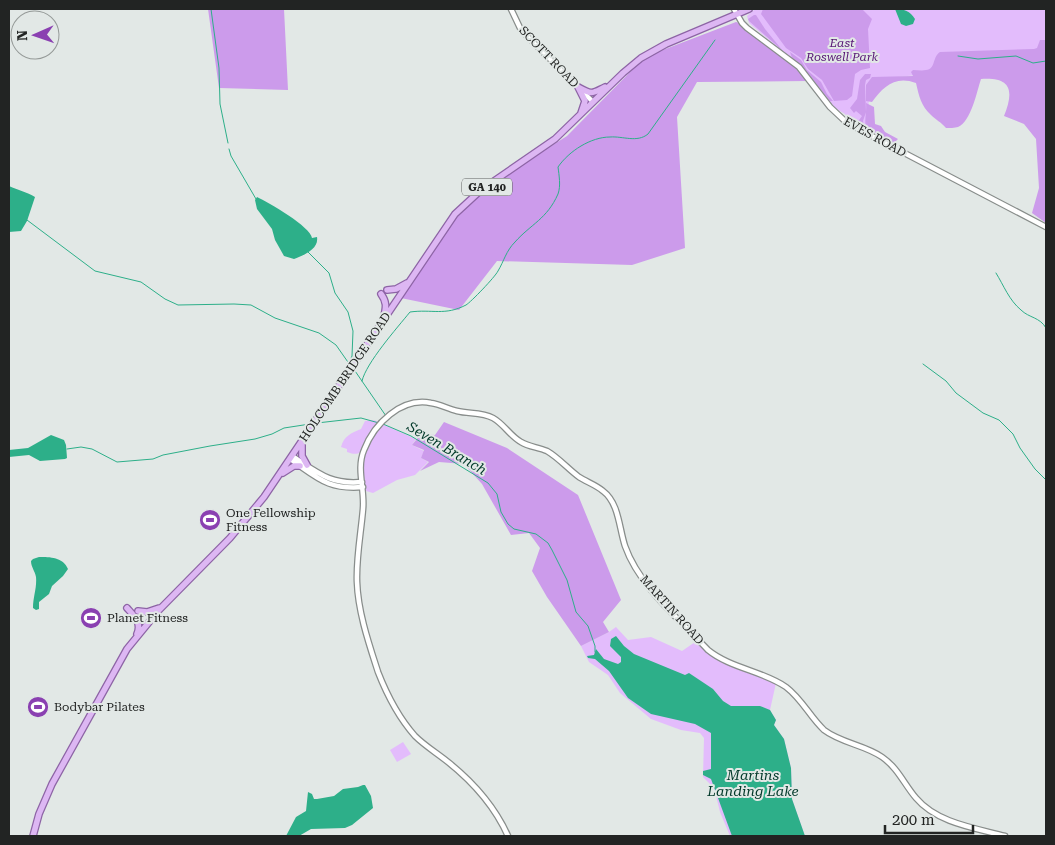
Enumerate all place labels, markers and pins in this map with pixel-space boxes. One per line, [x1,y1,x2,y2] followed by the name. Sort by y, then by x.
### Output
[226,506,316,534] place label: One Fellowship Fitness
[198,508,222,532] sports icon: One Fellowship Fitness
[79,606,103,630] sports icon: Planet Fitness
[107,611,188,625] place label: Planet Fitness
[26,695,50,719] sports icon: Bodybar Pilates
[54,700,145,714] place label: Bodybar Pilates

